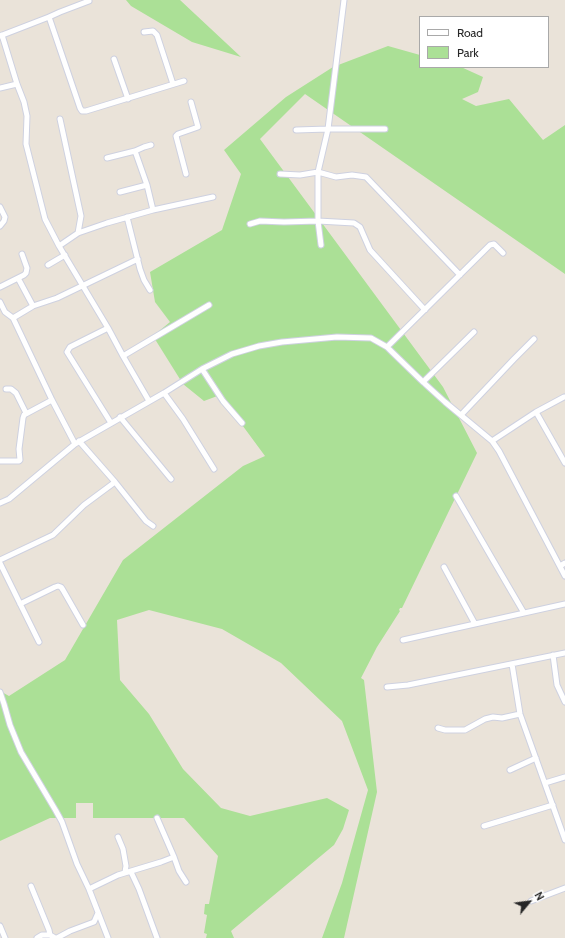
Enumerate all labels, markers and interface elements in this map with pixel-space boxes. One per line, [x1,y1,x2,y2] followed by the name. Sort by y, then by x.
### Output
[419,16,549,68] legend
[457,25,483,40] text: Road
[457,45,479,60] text: Park
[509,882,549,922] north arrow
[531,889,548,903] text: N

